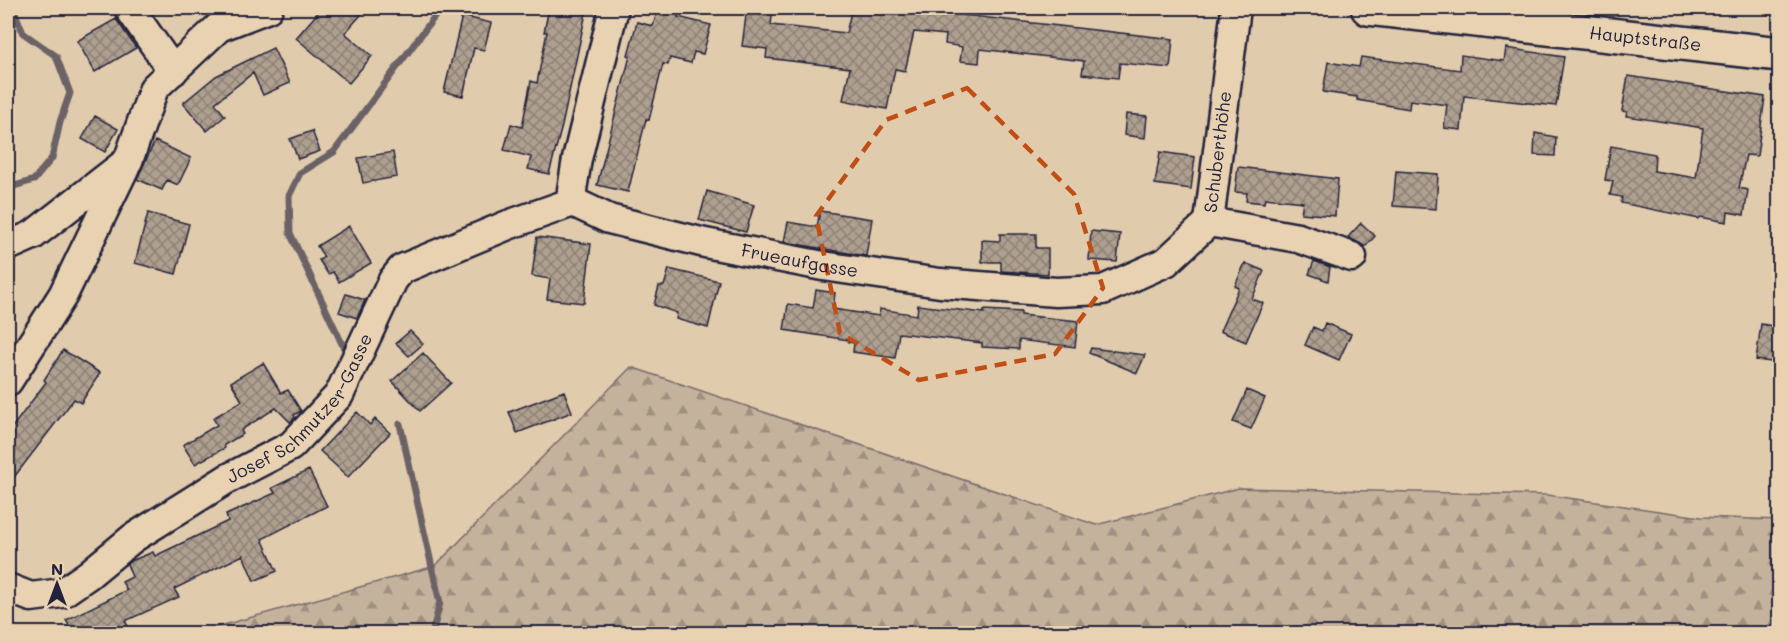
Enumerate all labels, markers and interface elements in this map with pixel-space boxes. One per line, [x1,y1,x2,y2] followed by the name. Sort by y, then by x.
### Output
[1588,20,1703,56] street label: Hauptstraße
[1198,90,1236,214] street label: Schuberthöhe
[739,237,860,282] street label: Frueaufgasse
[222,329,377,488] street label: Josef Schmutzer-Gasse
[27,554,87,614] north arrow
[51,558,63,579] text: N

